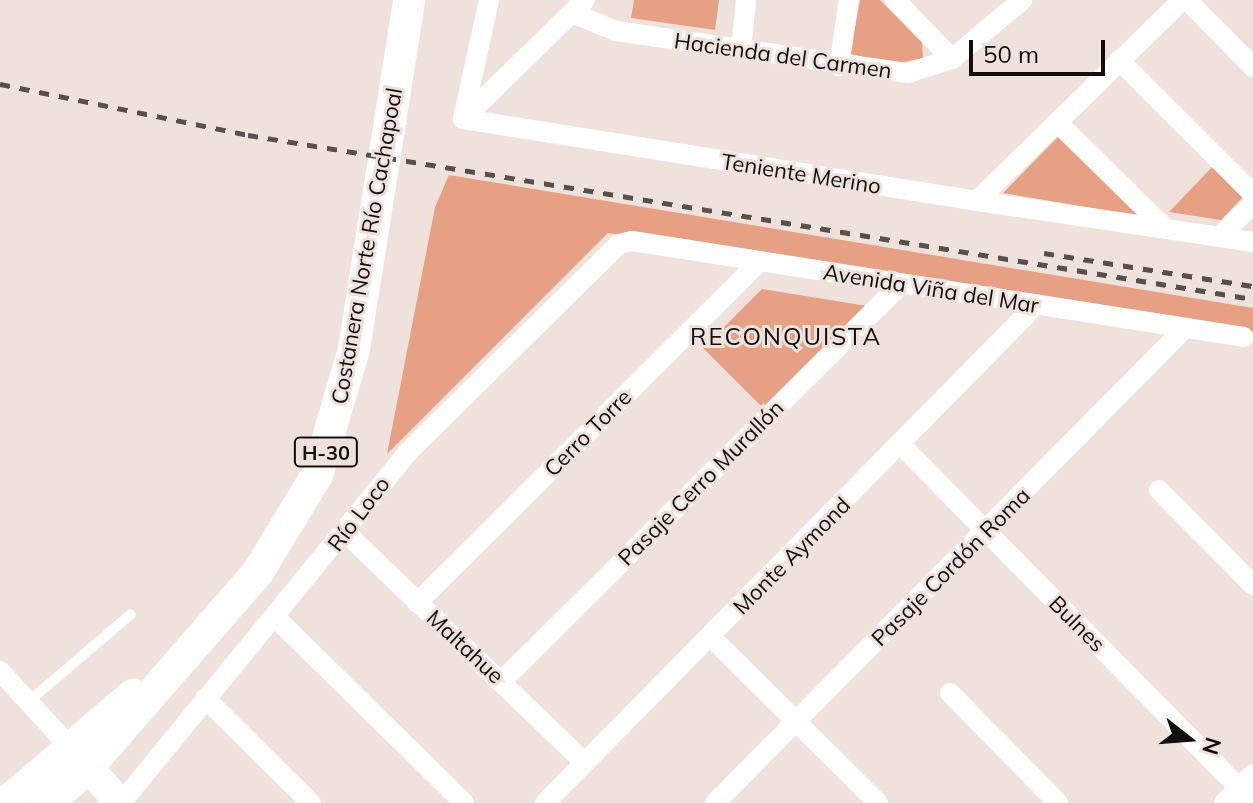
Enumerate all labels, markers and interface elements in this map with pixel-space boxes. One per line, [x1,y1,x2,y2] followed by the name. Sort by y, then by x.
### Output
[973,24,1109,74] scale bar
[673,28,893,84] street label: Hacienda del Carmen
[983,39,1039,69] text: 50 m
[326,86,408,406] street label: Costanera Norte Río Cachapoal
[719,148,883,200] street label: Teniente Merino
[821,259,1041,319] street label: Avenida Viña del Mar
[690,323,882,351] district label: RECONQUISTA
[539,384,637,482] street label: Cerro Torre
[613,395,789,571] street label: Pasaje Cerro Murallón
[292,436,360,468] road number: H-30
[322,472,396,556] street label: Río Loco
[866,482,1036,652] street label: Pasaje Cordón Roma
[728,492,856,620] street label: Monte Aymond
[1043,590,1111,658] street label: Bulnes
[421,605,509,689] street label: Maltahue
[1149,699,1229,779] north arrow
[1196,734,1228,758] text: N

